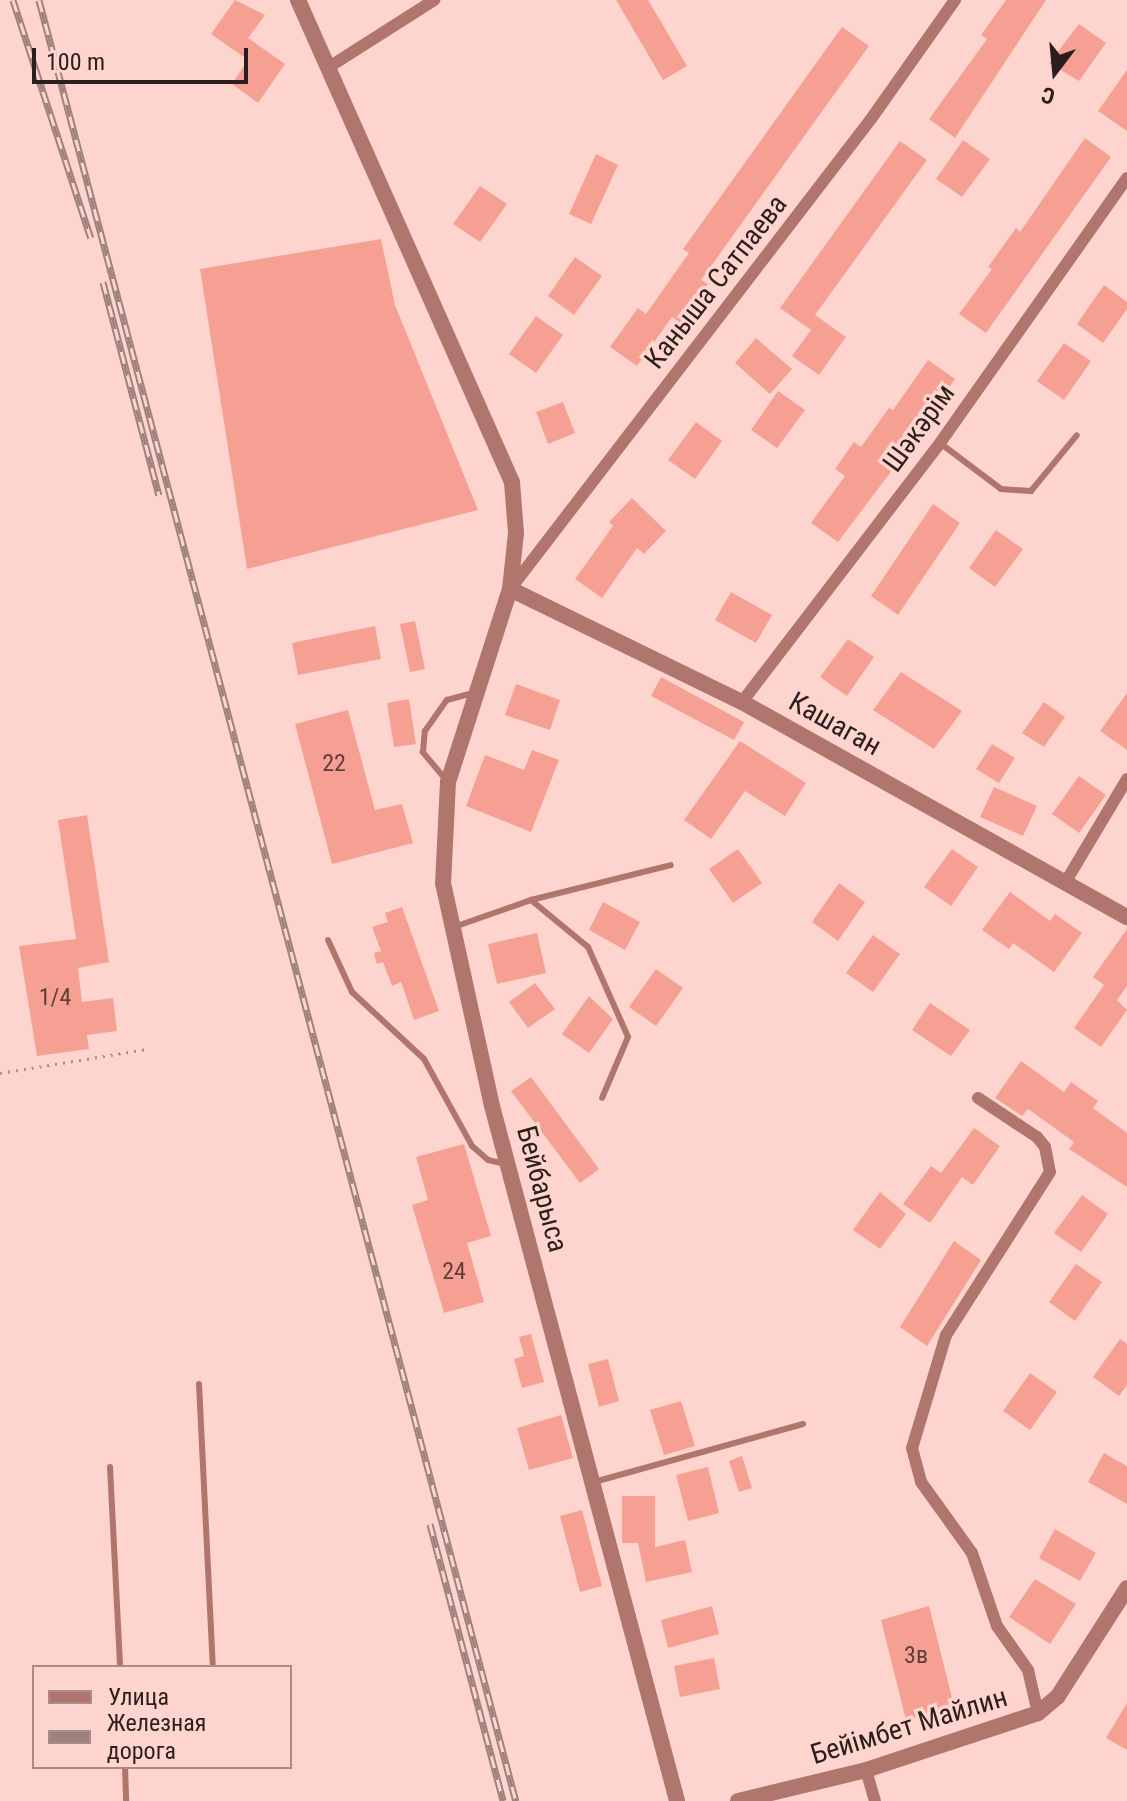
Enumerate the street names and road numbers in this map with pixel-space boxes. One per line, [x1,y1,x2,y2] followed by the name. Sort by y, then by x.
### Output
[638,188,794,376] street label: Каныша Сатпаева
[876,377,962,479] street label: Шәкәрім
[783,685,887,763] street label: Кашаган
[509,1122,575,1256] street label: Бейбарыса
[807,1680,1011,1772] street label: Бейімбет Майлин

